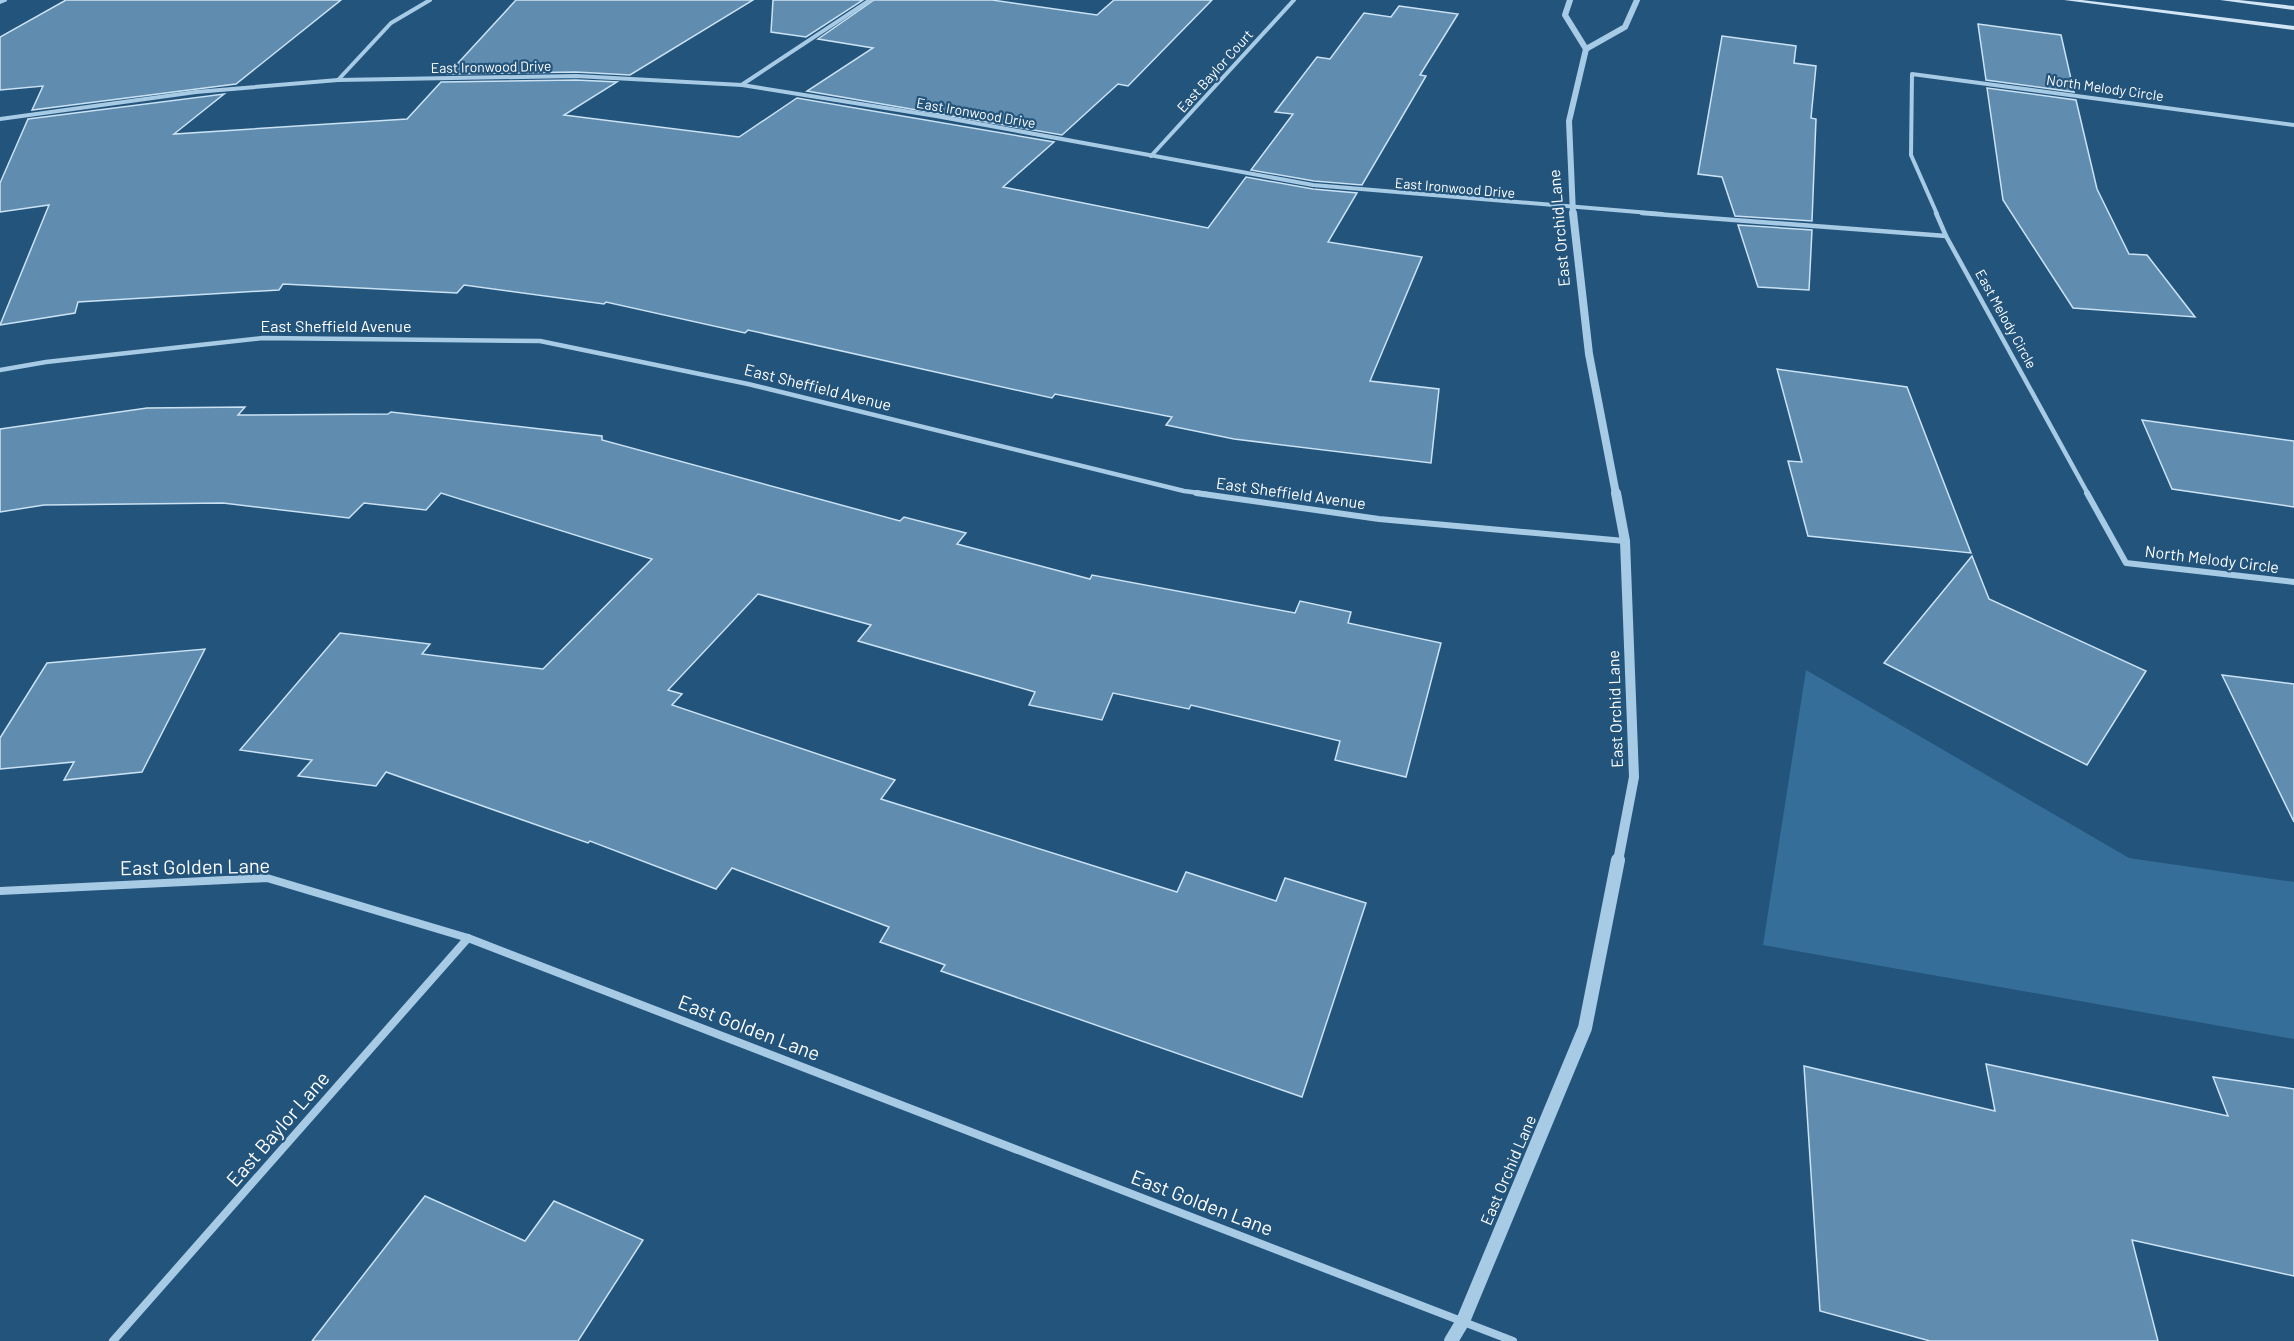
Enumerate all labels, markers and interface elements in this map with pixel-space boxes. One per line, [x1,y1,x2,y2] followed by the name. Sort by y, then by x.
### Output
[1173,26,1256,115] street label: East Baylor Court
[431,57,551,76] street label: East Ironwood Drive
[2045,71,2165,104] street label: North Melody Circle
[915,94,1037,131] street label: East Ironwood Drive
[1544,169,1573,287] street label: East Orchid Lane
[1394,174,1516,201] street label: East Ironwood Drive
[1972,266,2041,371] street label: East Melody Circle
[261,316,411,335] street label: East Sheffield Avenue
[743,359,894,414] street label: East Sheffield Avenue
[1215,473,1367,512] street label: East Sheffield Avenue
[2144,541,2280,576] street label: North Melody Circle
[1603,650,1626,768] street label: East Orchid Lane
[120,853,270,879] street label: East Golden Lane
[675,989,824,1065] street label: East Golden Lane
[221,1066,334,1191] street label: East Baylor Lane
[1476,1112,1539,1228] street label: East Orchid Lane
[1128,1164,1277,1240] street label: East Golden Lane

